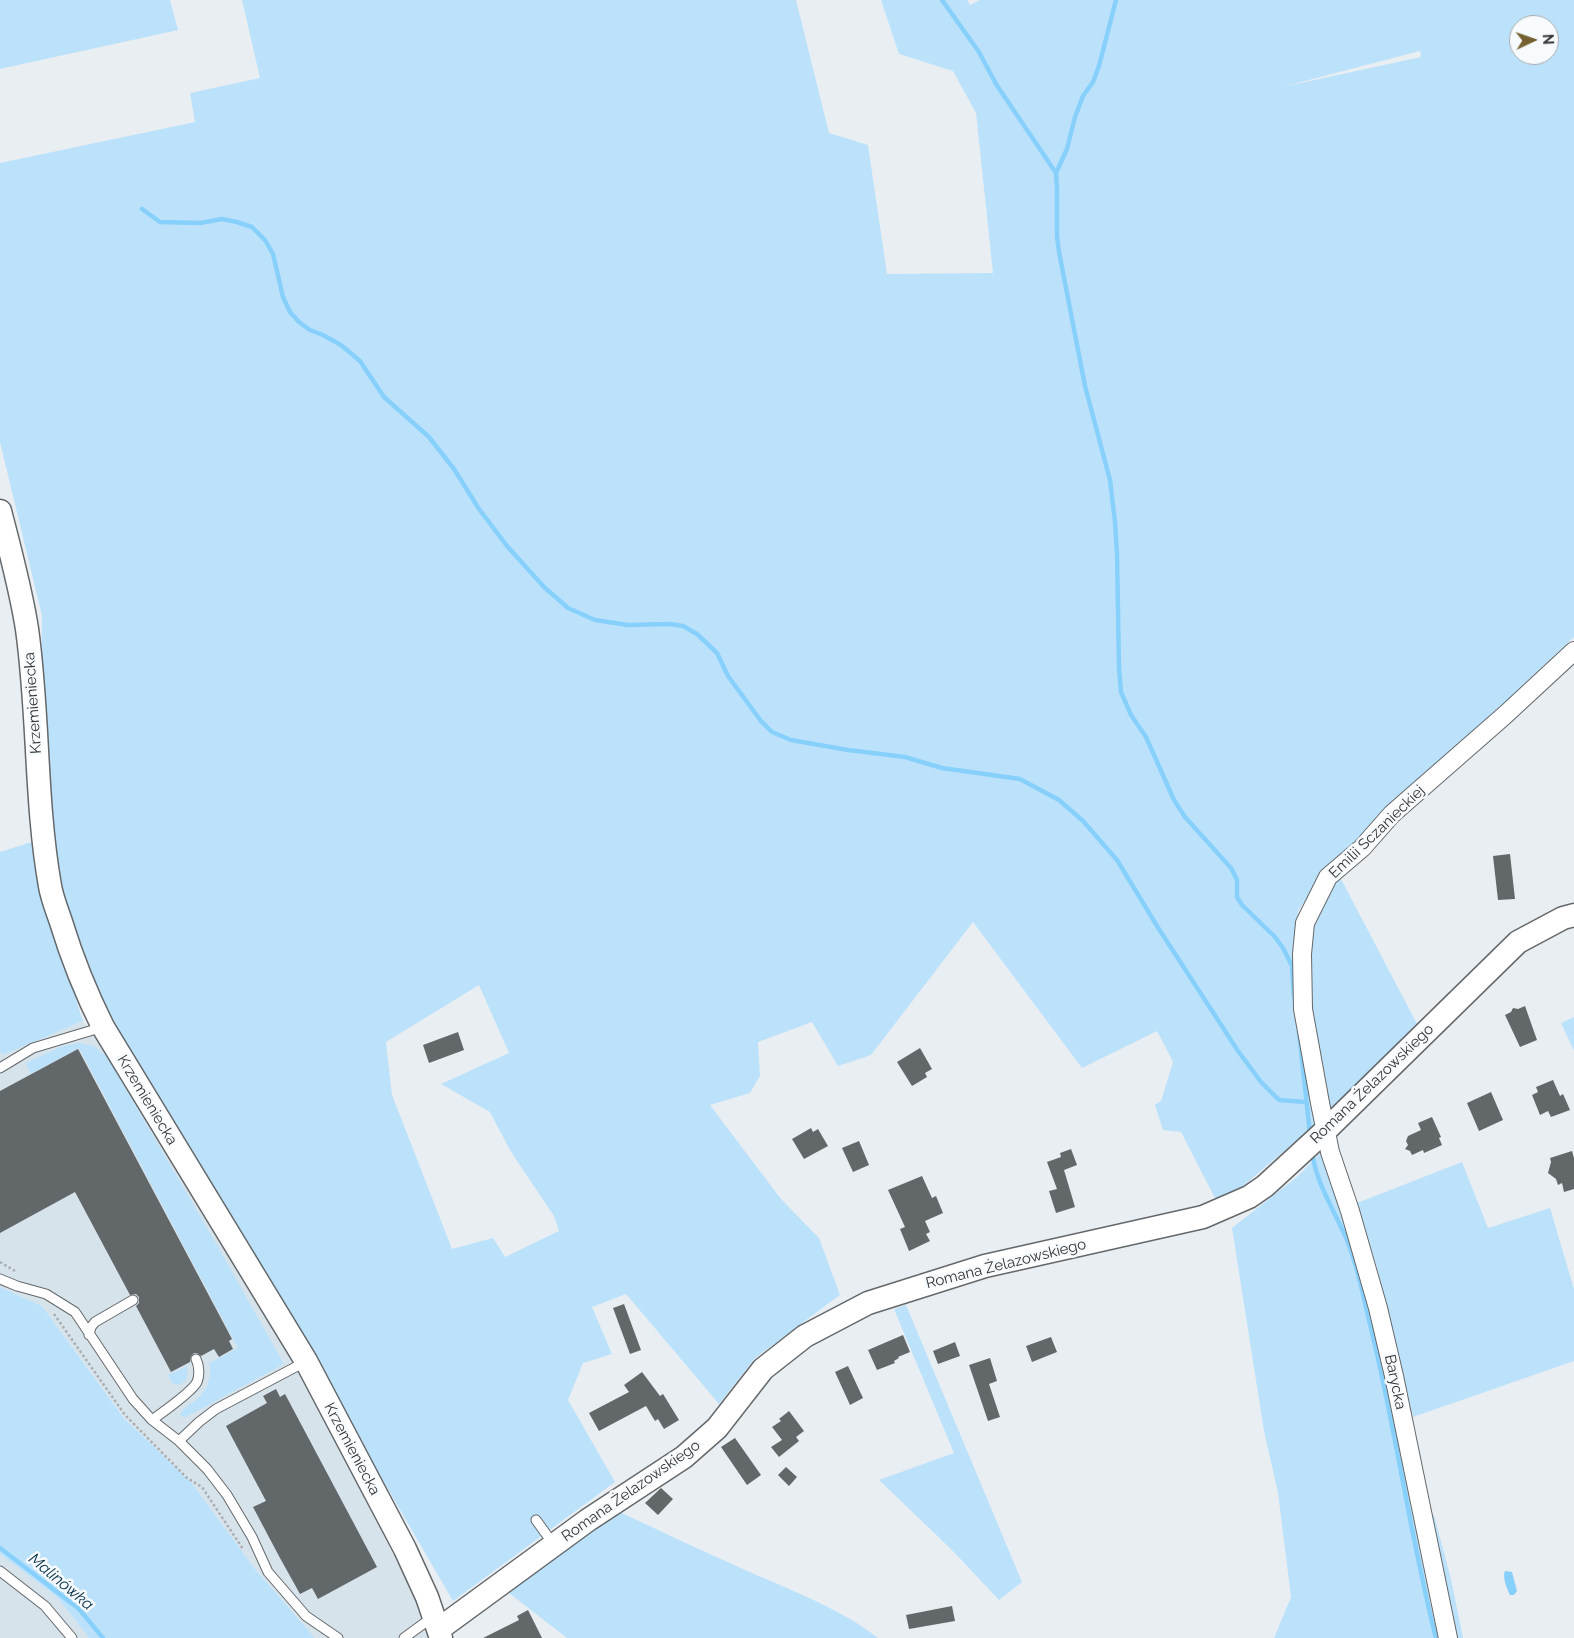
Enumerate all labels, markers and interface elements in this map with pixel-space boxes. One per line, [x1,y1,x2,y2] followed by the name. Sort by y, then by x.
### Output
[1509,15,1559,65] north arrow
[1540,34,1556,45] text: N
[20,652,46,754] street label: Krzemieniecka
[1325,782,1429,882] street label: Emilii Sczanieckiej
[1306,1020,1438,1148] street label: Romana Żelazowskiego
[113,1052,181,1148] street label: Krzemieniecka
[924,1235,1088,1293] street label: Romana Żelazowskiego
[1380,1353,1410,1411] street label: Barycka
[320,1400,384,1498] street label: Krzemieniecka
[558,1436,704,1546] street label: Romana Żelazowskiego
[25,1549,97,1615] water label: Malinówka

